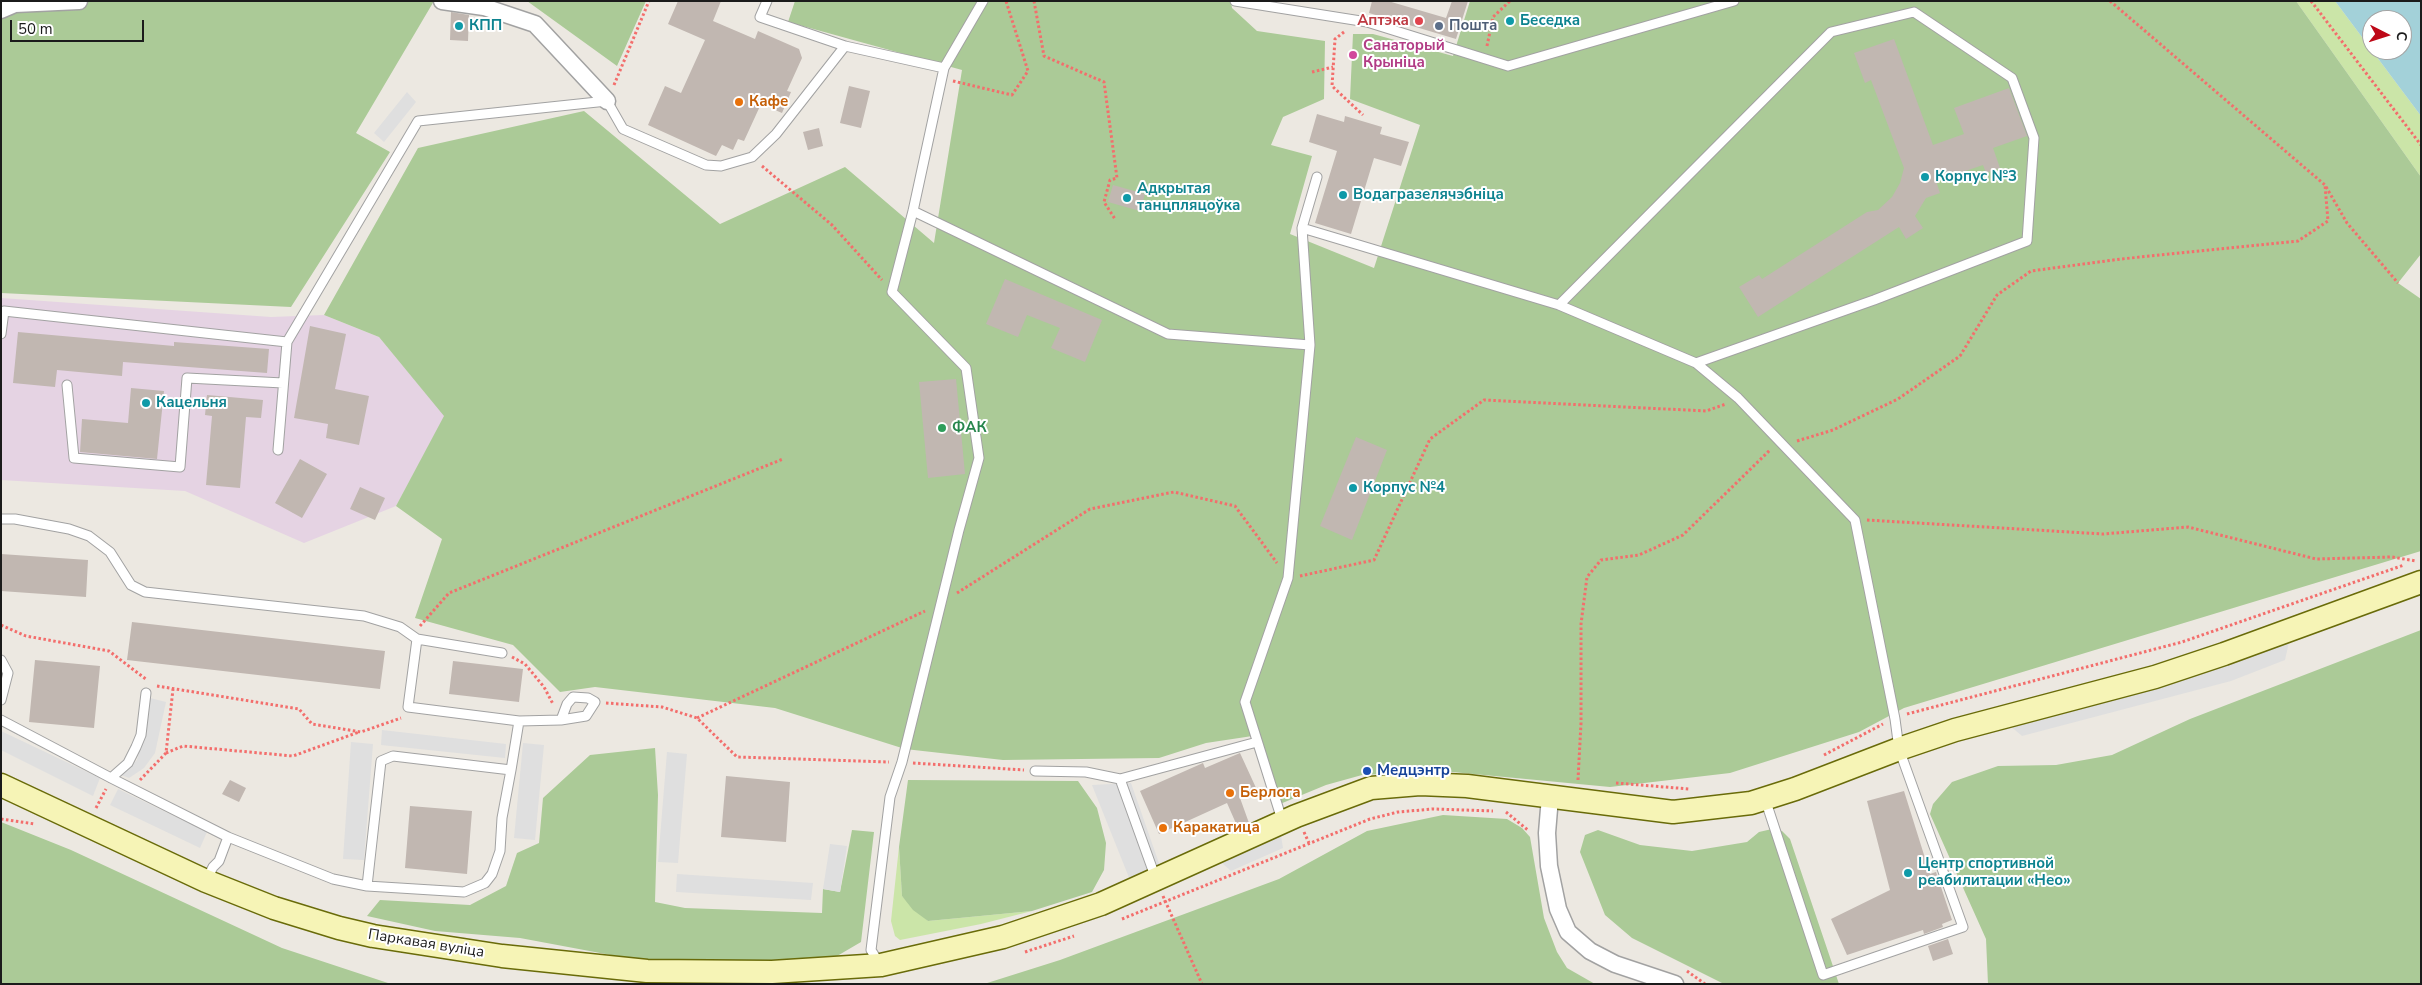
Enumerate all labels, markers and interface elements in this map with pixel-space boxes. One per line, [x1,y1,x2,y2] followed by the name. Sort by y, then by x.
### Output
[12,10,146,42] scale bar
[2362,10,2412,60] north arrow
[1357,12,1409,30] place label: Аптэка
[1520,12,1580,30] place label: Беседка
[1413,15,1425,27] marker: Аптэка
[1504,15,1516,27] marker: Беседка
[469,17,502,35] place label: КПП
[1449,17,1497,35] place label: Пошта
[18,19,53,39] text: 50 m
[453,20,465,32] marker: КПП
[1433,20,1445,32] marker: Пошта
[2392,31,2411,42] text: С
[1363,37,1445,72] place label: Санаторый Крыніца
[1347,49,1359,61] marker: Санаторый Крыніца
[749,93,788,111] place label: Кафе
[733,96,745,108] marker: Кафе
[1935,168,2017,186] place label: Корпус №3
[1919,171,1931,183] marker: Корпус №3
[1137,180,1240,215] place label: Адкрытая танцпляцоўка
[1353,186,1504,204] place label: Водагразелячэбніца
[1337,189,1349,201] marker: Водагразелячэбніца
[1121,192,1133,204] marker: Адкрытая танцпляцоўка
[156,394,227,412] place label: Кацельня
[140,397,152,409] marker: Кацельня
[952,419,987,437] place label: ФАК
[936,422,948,434] marker: ФАК
[1363,479,1445,497] place label: Корпус №4
[1347,482,1359,494] marker: Корпус №4
[1377,762,1450,780] place label: Медцэнтр
[1361,765,1373,777] marker: Медцэнтр
[1240,784,1301,802] place label: Берлога
[1224,787,1236,799] marker: Берлога
[1173,819,1260,837] place label: Каракатица
[1157,822,1169,834] marker: Каракатица
[1918,855,2071,890] place label: Центр спортивной реабилитации «Нео»
[1902,867,1914,879] marker: Центр спортивной реабилитации «Нео»
[367,926,485,962] street label: Паркавая вуліца

